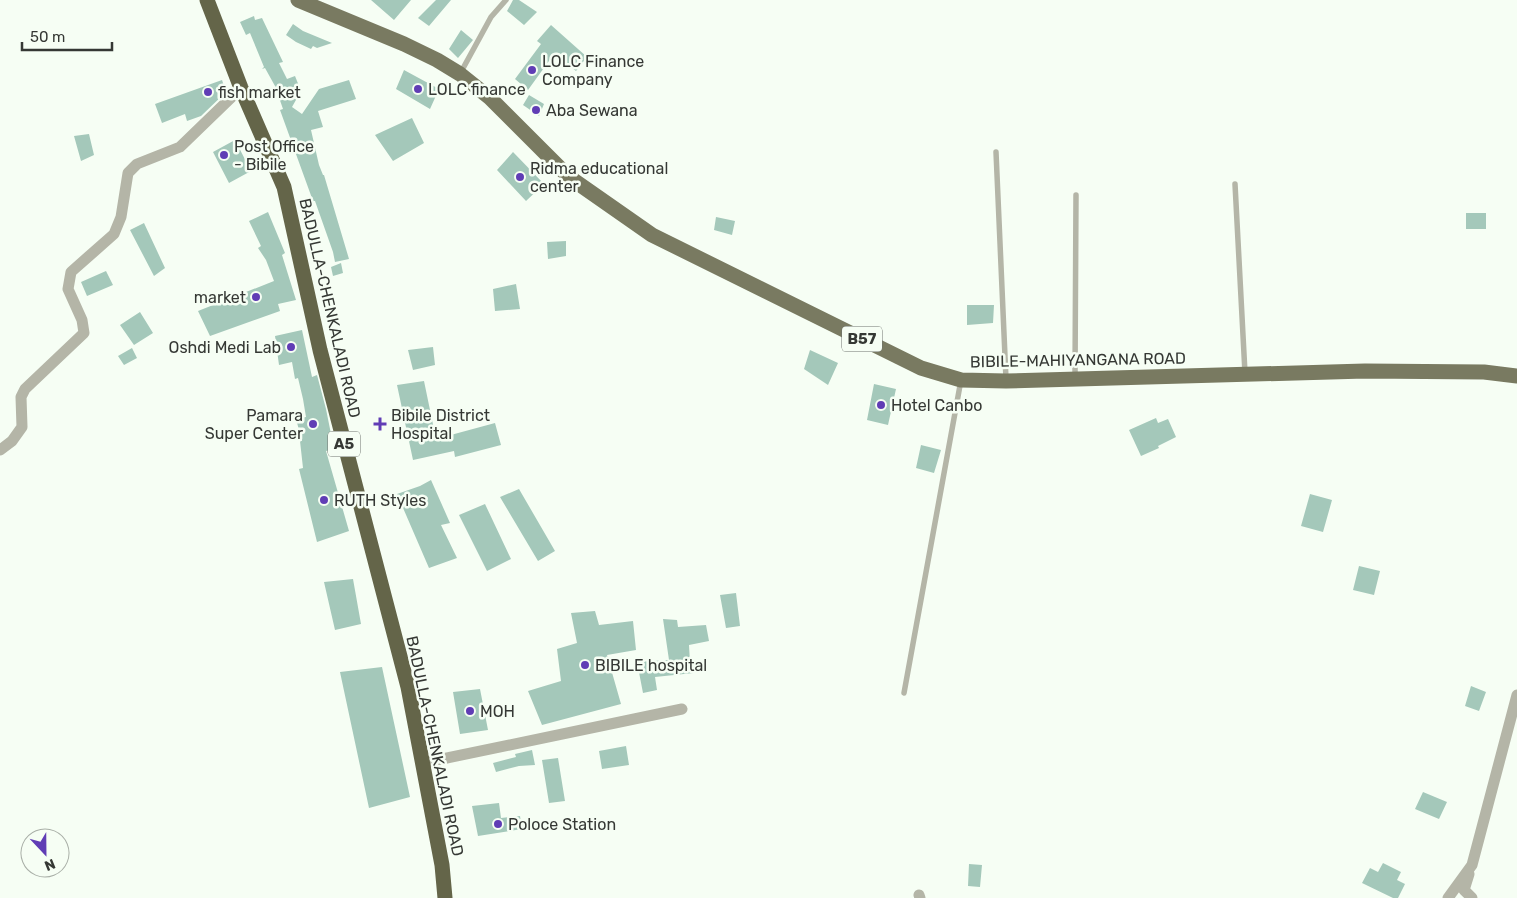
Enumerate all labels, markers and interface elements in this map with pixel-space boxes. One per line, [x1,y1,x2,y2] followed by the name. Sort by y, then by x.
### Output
[22,20,112,52] scale bar
[30,28,65,46] text: 50 m
[542,52,644,89] place label: LOLC Finance Company
[526,64,538,76] marker: LOLC Finance Company
[428,80,526,99] place label: LOLC finance
[218,83,301,102] place label: fish market
[412,83,424,95] marker: LOLC finance
[202,86,214,98] marker: fish market
[546,101,638,120] place label: Aba Sewana
[530,104,542,116] marker: Aba Sewana
[234,137,314,174] place label: Post Office - Bibile
[218,149,230,161] marker: Post Office - Bibile
[530,159,668,196] place label: Ridma educational center
[514,171,526,183] marker: Ridma educational center
[295,196,365,420] street label: BADULLA-CHENKALADI ROAD
[194,288,246,307] place label: market
[250,291,262,303] marker: market
[842,326,882,352] road number: B57
[169,338,281,357] place label: Oshdi Medi Lab
[285,341,297,353] marker: Oshdi Medi Lab
[970,349,1186,371] street label: BIBILE-MAHIYANGANA ROAD
[891,396,982,415] place label: Hotel Canbo
[875,399,887,411] marker: Hotel Canbo
[205,406,303,443] place label: Pamara Super Center
[391,406,490,443] place label: Bibile District Hospital
[373,417,387,431] marker: Bibile District Hospital
[307,418,319,430] marker: Pamara Super Center
[328,432,360,456] road number: A5
[334,491,426,510] place label: RUTH Styles
[318,494,330,506] marker: RUTH Styles
[402,634,468,858] street label: BADULLA-CHENKALADI ROAD
[595,656,707,675] place label: BIBILE hospital
[579,659,591,671] marker: BIBILE hospital
[480,702,515,721] place label: MOH
[464,705,476,717] marker: MOH
[508,815,616,834] place label: Poloce Station
[492,818,504,830] marker: Poloce Station
[20,828,70,878] north arrow
[42,855,58,874] text: N

